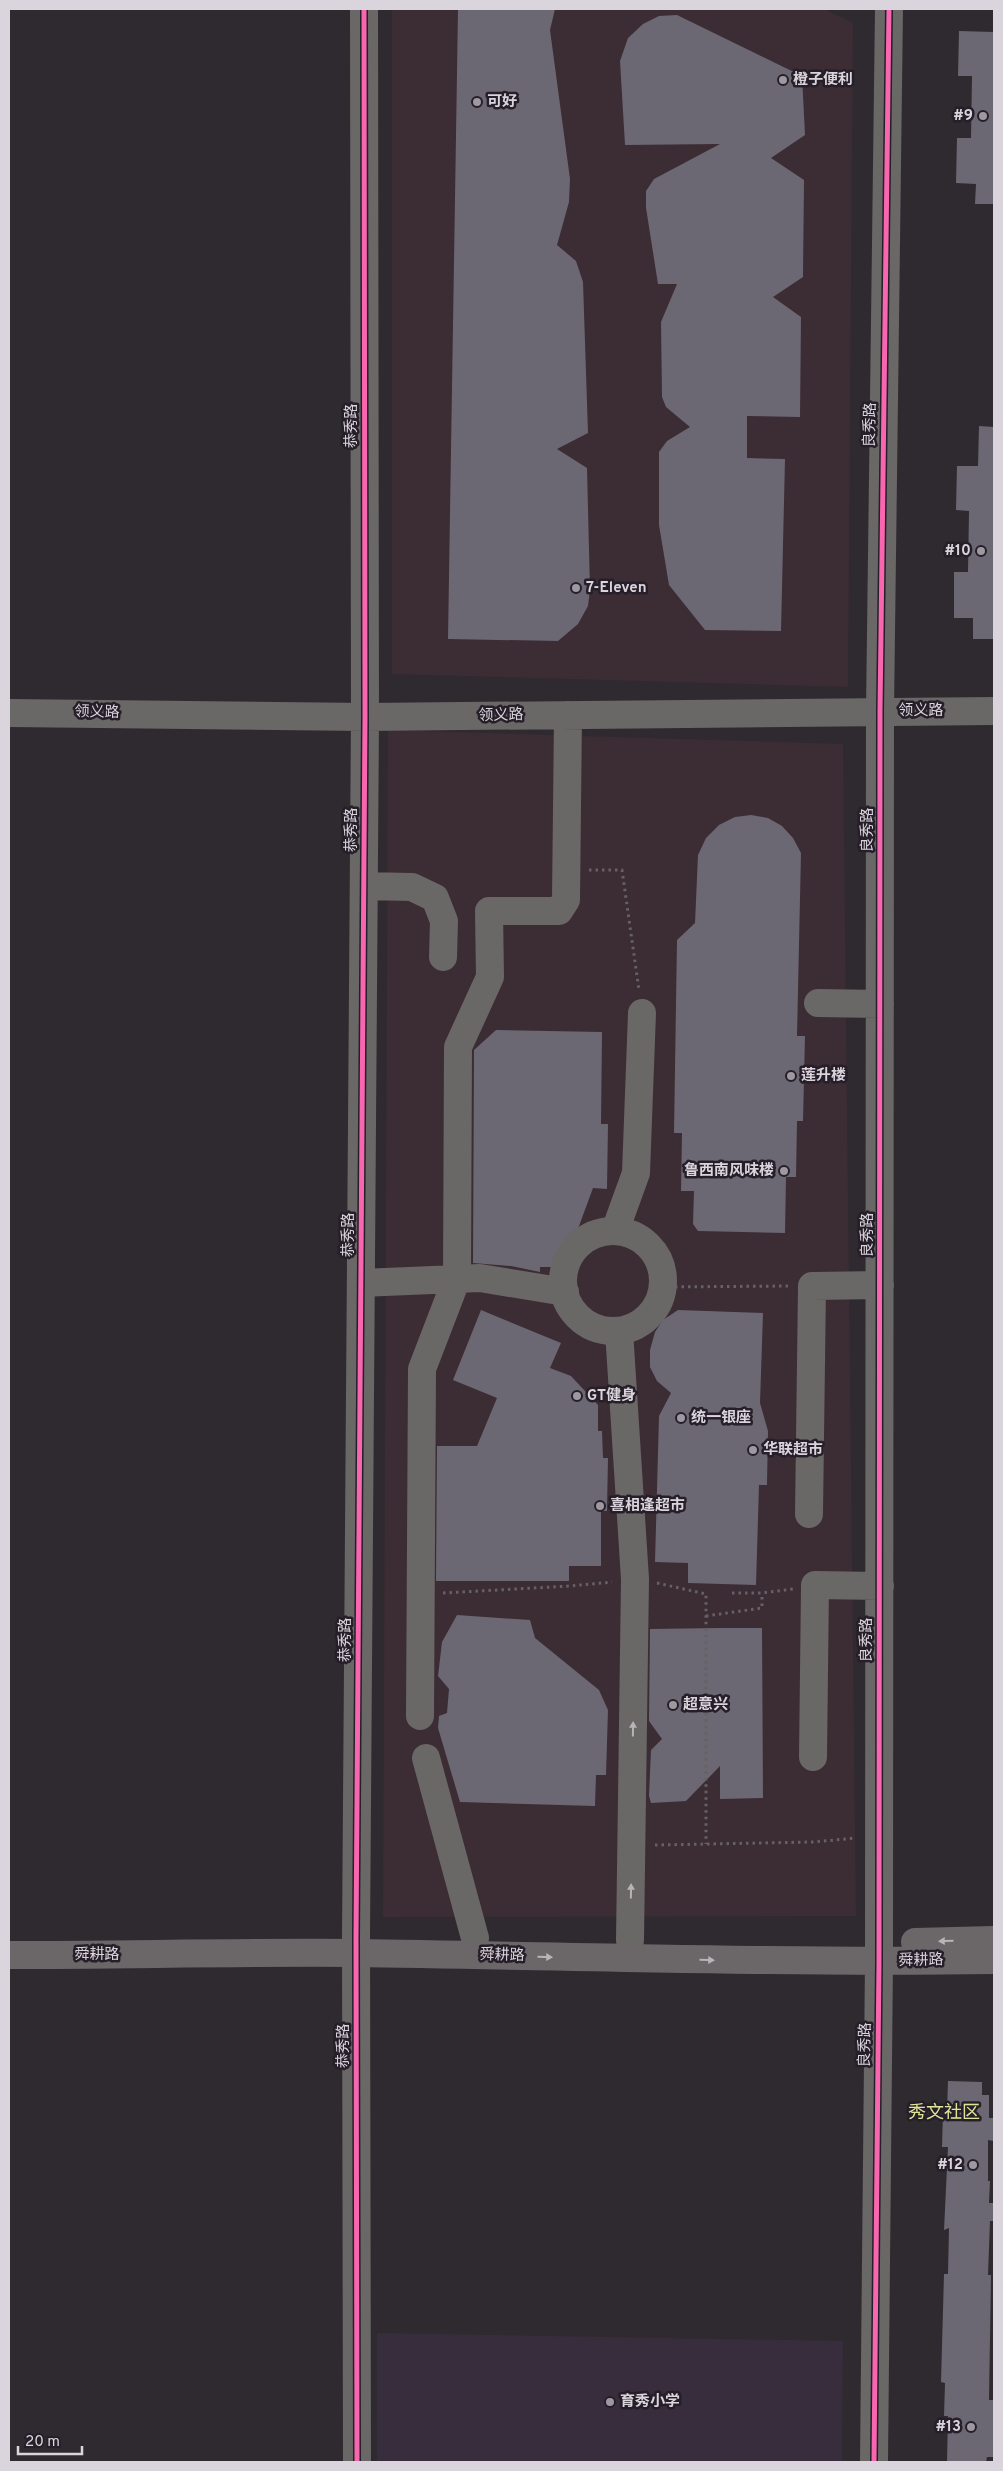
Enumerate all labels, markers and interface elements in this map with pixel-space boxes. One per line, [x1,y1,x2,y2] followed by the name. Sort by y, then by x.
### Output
[793,71,853,90] place label: 橙子便利
[777,74,789,86] marker: 橙子便利
[487,93,517,112] place label: 可好
[471,96,483,108] marker: 可好
[953,107,973,126] place label: #9
[977,110,989,122] marker: #9
[861,402,881,448] street label: 良秀路
[343,403,362,449] street label: 恭秀路
[945,542,971,561] place label: #10
[975,545,987,557] marker: #10
[586,579,647,598] place label: 7-Eleven
[570,582,582,594] marker: 7-Eleven
[898,702,944,721] street label: 领义路
[74,703,120,723] street label: 领义路
[478,706,524,726] street label: 领义路
[343,807,362,853] street label: 恭秀路
[859,807,878,853] street label: 良秀路
[801,1067,846,1086] place label: 莲升楼
[785,1070,797,1082] marker: 莲升楼
[684,1162,774,1181] place label: 鲁西南风味楼
[778,1165,790,1177] marker: 鲁西南风味楼
[340,1212,359,1258] street label: 恭秀路
[859,1212,878,1258] street label: 良秀路
[587,1387,636,1406] place label: GT健身
[571,1390,583,1402] marker: GT健身
[691,1408,751,1428] place label: 统一银座
[675,1412,687,1424] marker: 统一银座
[763,1440,823,1460] place label: 华联超市
[747,1444,759,1456] marker: 华联超市
[610,1496,685,1516] place label: 喜相逢超市
[594,1500,606,1512] marker: 喜相逢超市
[337,1617,356,1663] street label: 恭秀路
[858,1617,877,1663] street label: 良秀路
[683,1695,728,1715] place label: 超意兴
[667,1699,679,1711] marker: 超意兴
[629,1720,637,1736] one-way arrow
[627,1883,635,1899] one-way arrow
[937,1938,953,1946] one-way arrow
[74,1946,120,1965] street label: 舜耕路
[479,1946,525,1966] street label: 舜耕路
[898,1951,944,1971] street label: 舜耕路
[537,1953,553,1961] one-way arrow
[699,1956,715,1964] one-way arrow
[856,2022,876,2068] street label: 良秀路
[335,2023,354,2069] street label: 恭秀路
[908,2102,980,2125] district label: 秀文社区
[937,2156,963,2175] place label: #12
[967,2159,979,2171] marker: #12
[620,2392,680,2412] place label: 育秀小学
[604,2396,616,2408] marker: 育秀小学
[935,2418,961,2437] place label: #13
[965,2421,977,2433] marker: #13
[18,2424,81,2456] scale bar
[25,2433,60,2452] text: 20 m

